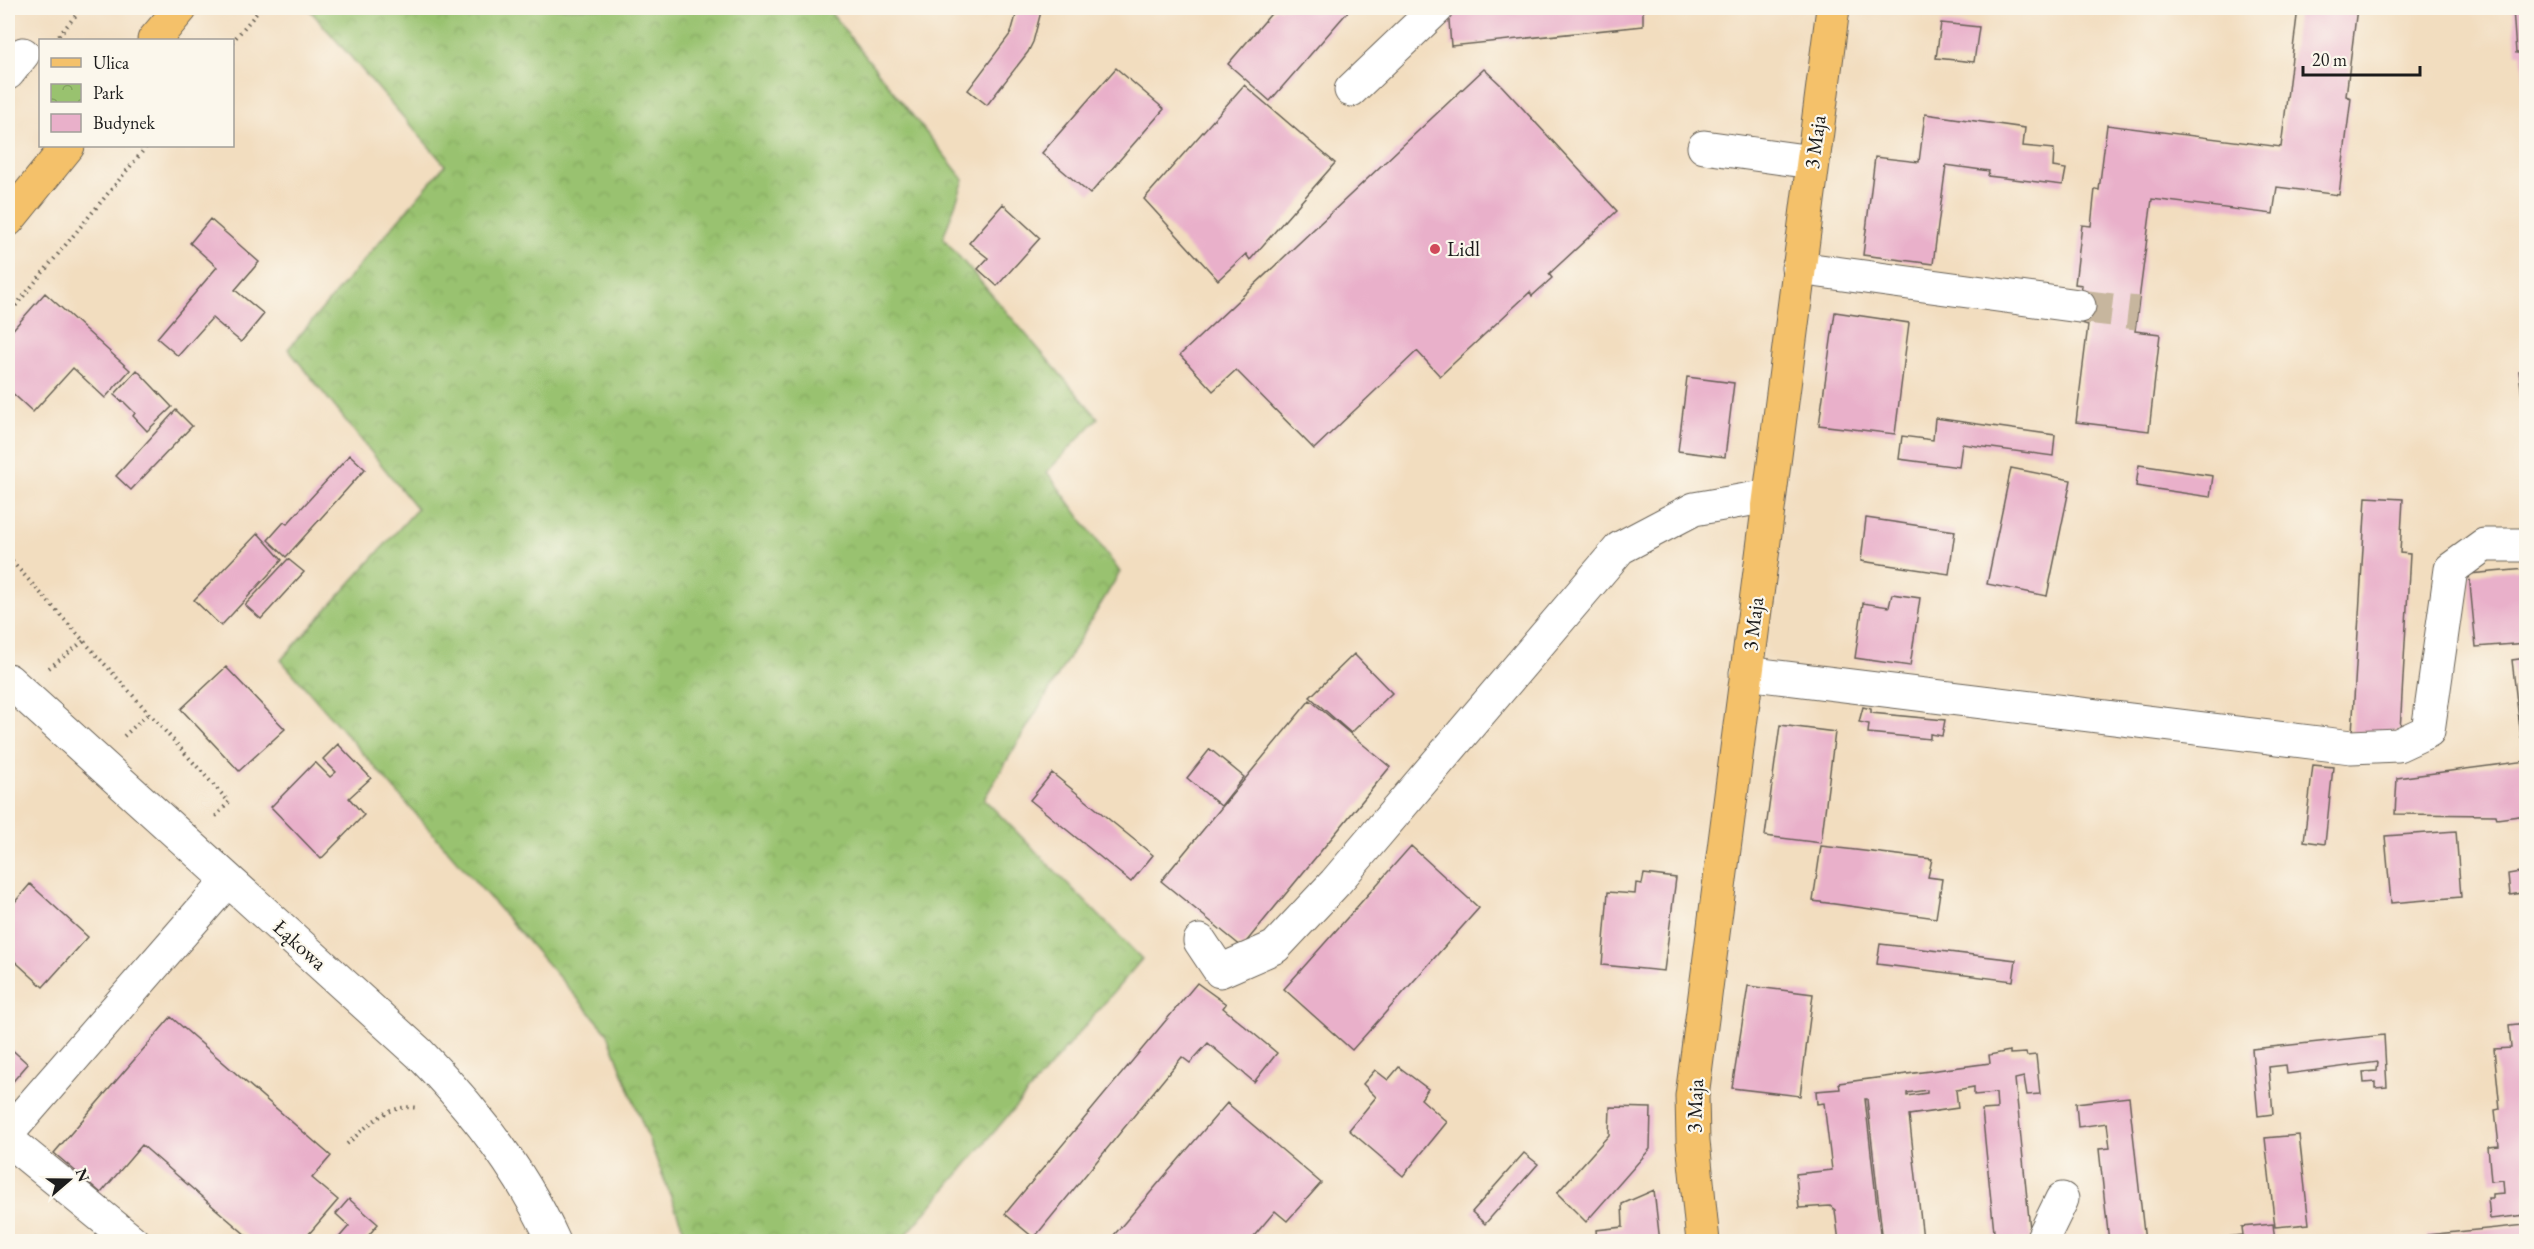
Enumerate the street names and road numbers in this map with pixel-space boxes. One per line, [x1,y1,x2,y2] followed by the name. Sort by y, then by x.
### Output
[1797,113,1832,171] street label: 3 Maja
[1736,595,1769,652] street label: 3 Maja
[268,914,333,976] street label: Łąkowa
[1680,1078,1709,1133] street label: 3 Maja

